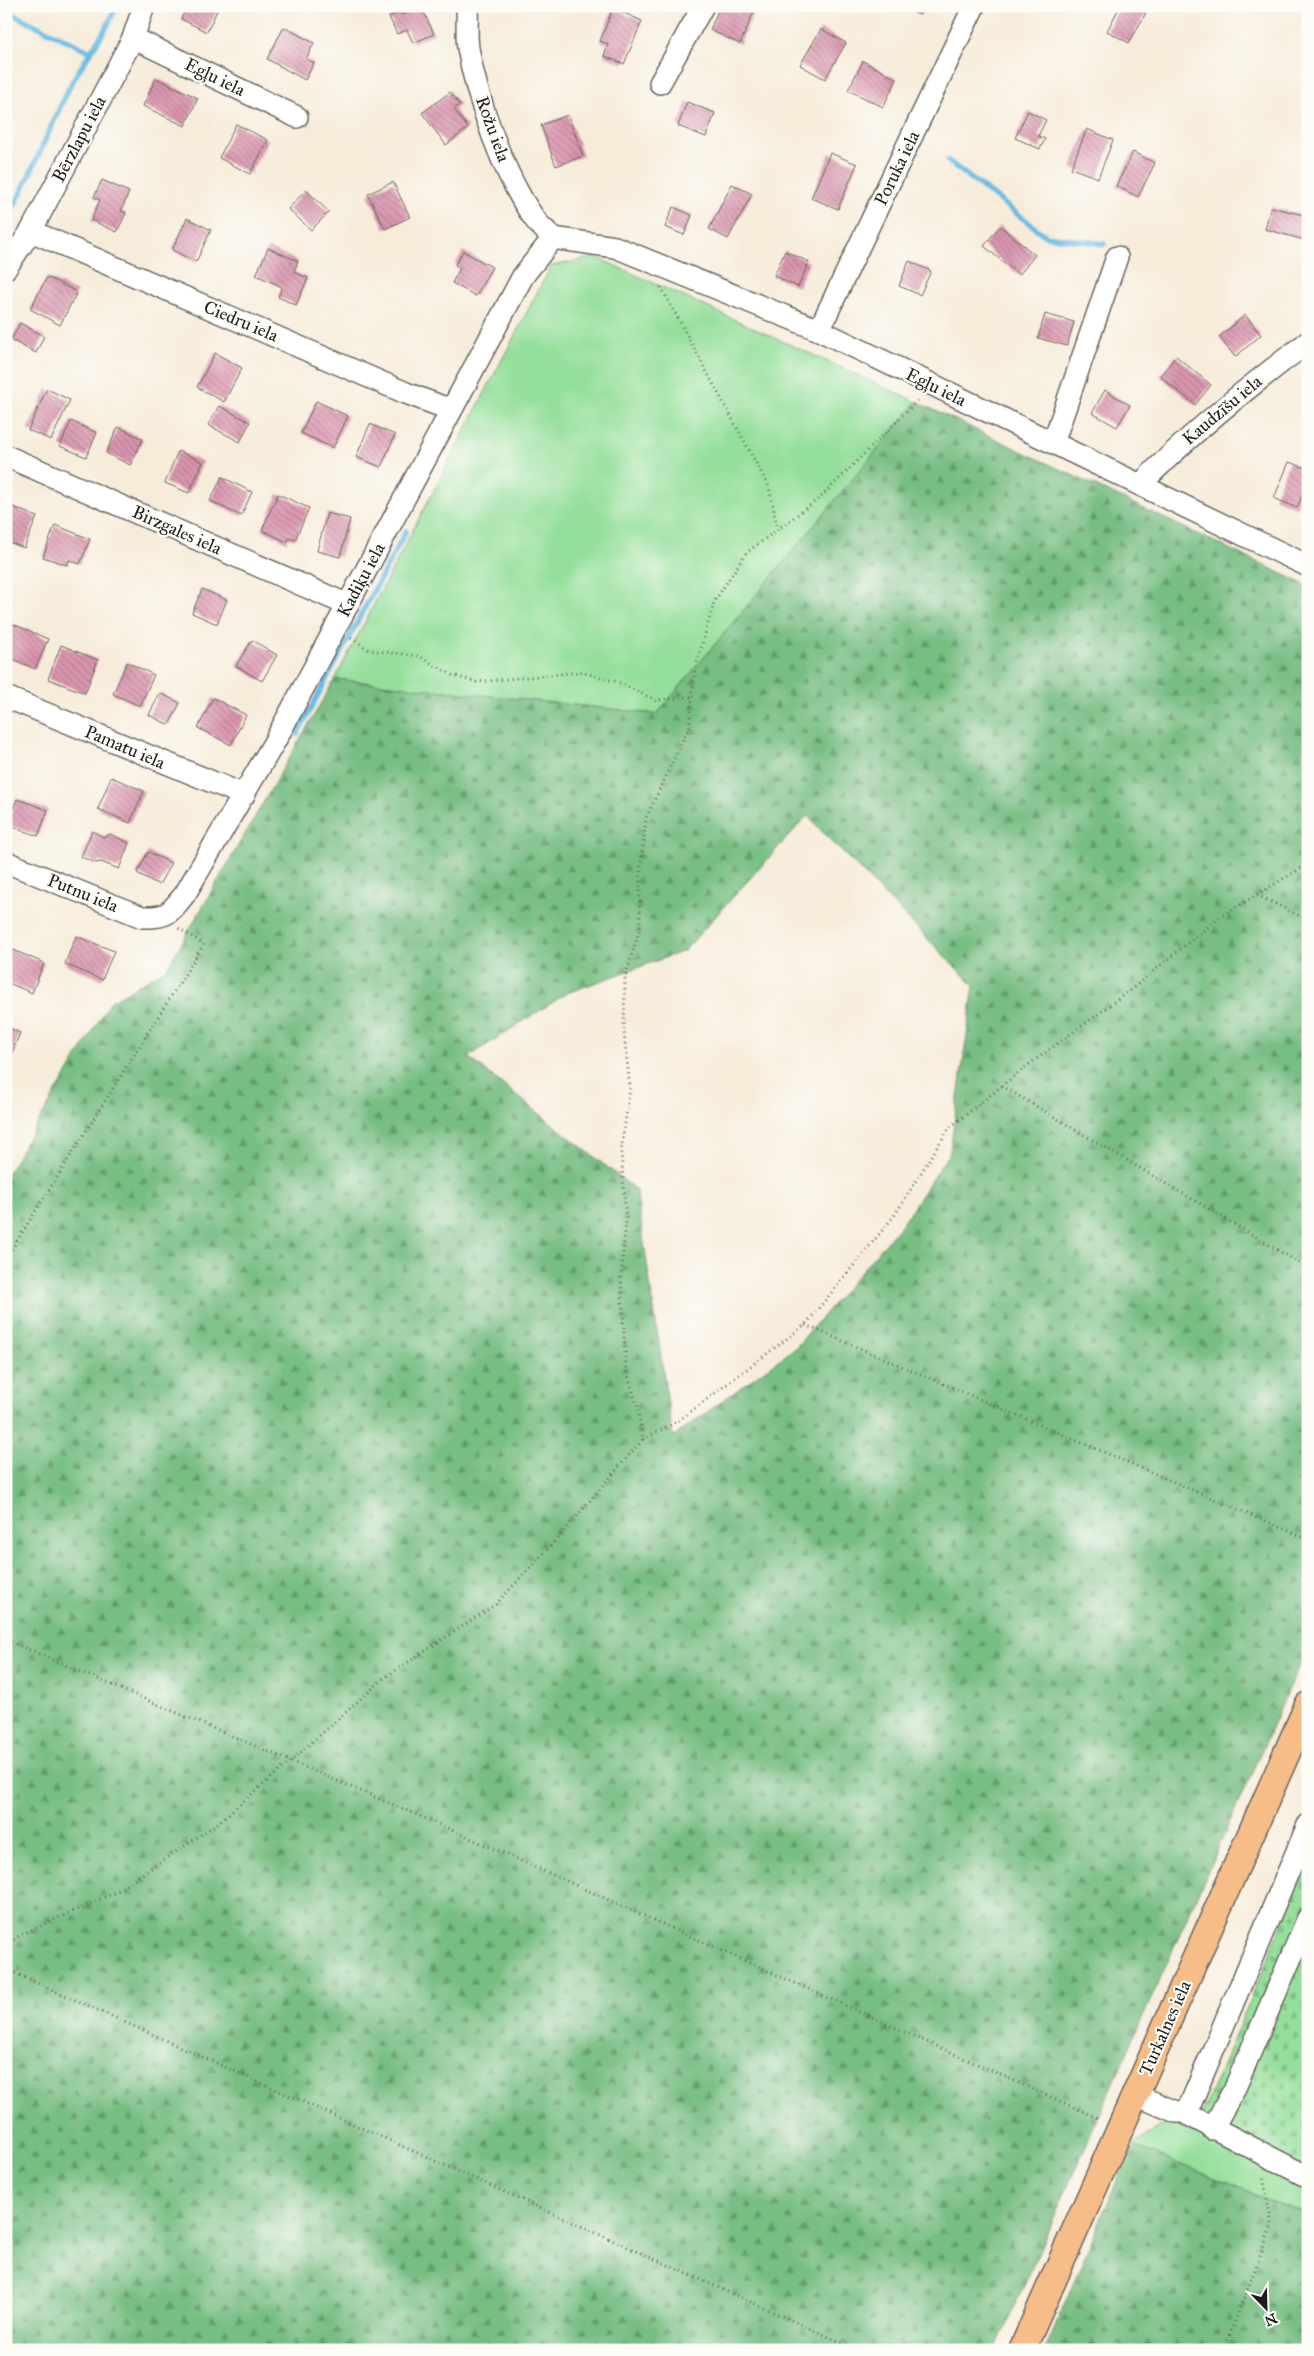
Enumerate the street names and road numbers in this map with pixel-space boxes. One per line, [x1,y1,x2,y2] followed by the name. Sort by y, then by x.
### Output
[181,53,249,102] street label: Egļu iela
[47,92,111,186] street label: Bērzlapu iela
[471,93,515,165] street label: Rožu iela
[870,127,925,209] street label: Poruka iela
[200,295,282,347] street label: Ciedru iela
[902,363,970,412] street label: Egļu iela
[1178,370,1267,450] street label: Kaudzīšu iela
[129,501,225,561] street label: Birzgales iela
[332,539,390,621] street label: Kadiķu iela
[82,720,169,774] street label: Pamatu iela
[44,869,122,917] street label: Putnu iela
[1134,1977,1196,2079] street label: Turkalnes iela

